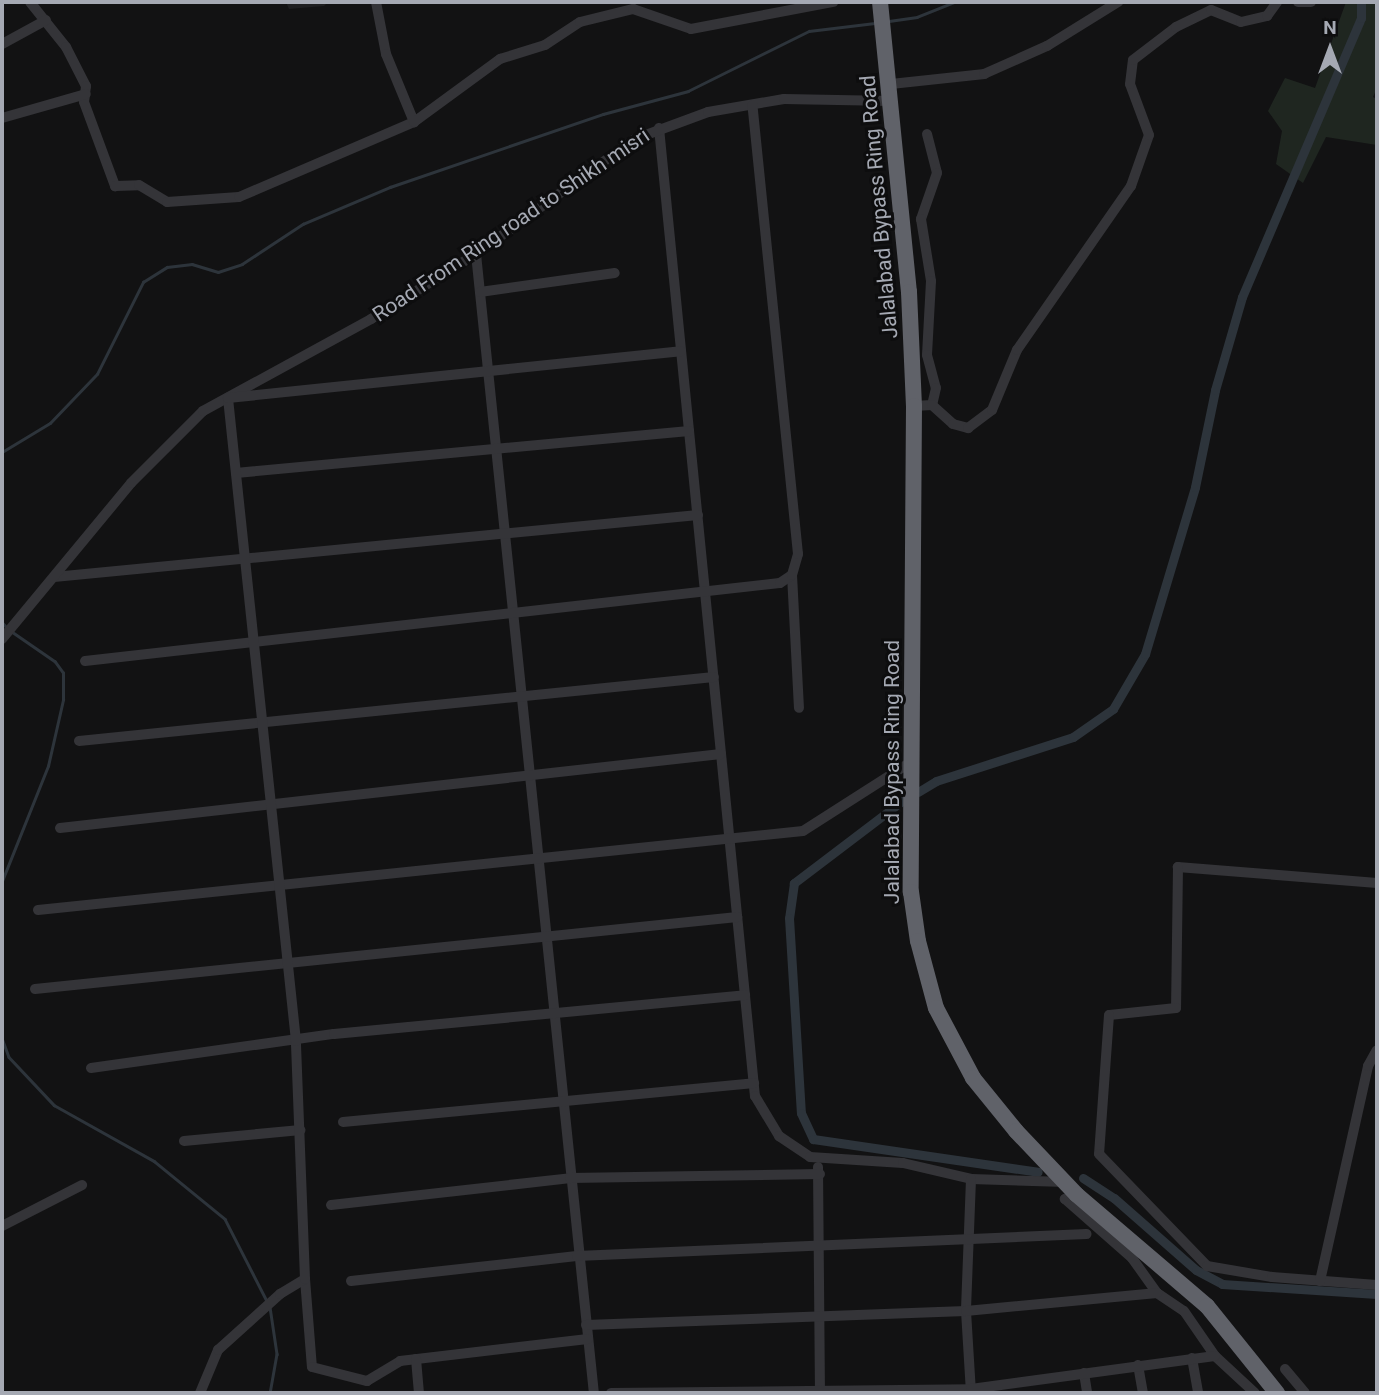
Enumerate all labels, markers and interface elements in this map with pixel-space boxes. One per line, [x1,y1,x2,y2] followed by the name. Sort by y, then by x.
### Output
[1295,14,1365,84] north arrow
[1323,16,1337,39] text: N
[855,74,903,340] street label: Jalalabad Bypass Ring Road
[368,123,654,327] street label: Road From Ring road to Shikh misri
[879,640,905,904] street label: Jalalabad Bypass Ring Road

